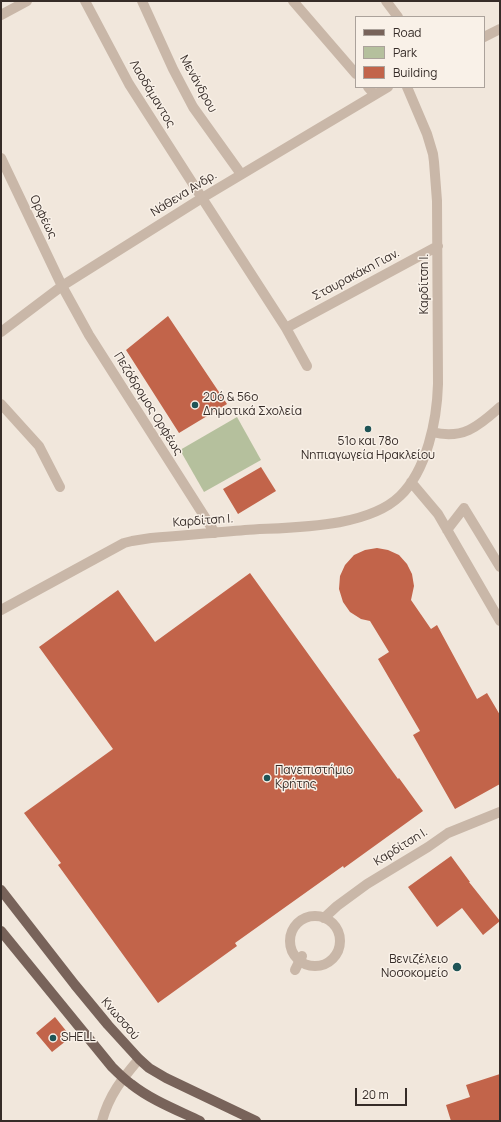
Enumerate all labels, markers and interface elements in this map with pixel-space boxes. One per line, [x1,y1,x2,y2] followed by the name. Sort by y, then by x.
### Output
[355,16,485,88] legend
[393,24,421,41] text: Road
[393,44,417,61] text: Park
[176,53,220,115] street label: Μενάνδρου
[126,58,178,130] street label: Λαοδάμαντος
[393,64,437,81] text: Building
[148,168,220,220] street label: Νάθενα Ανδρ.
[26,193,60,241] street label: Ορφέως
[310,246,402,304] street label: Σταυρακάκη Γιαν.
[418,254,432,314] street label: Καρδίτση Ι.
[110,350,186,458] street label: Πεζόδρομος Ορφέως
[203,391,302,419] place label: 20ό & 56ο Δημοτικά Σχολεία
[190,400,200,410] marker: 20ό & 56ο Δημοτικά Σχολεία
[363,424,373,434] marker: 51ο και 78ο Νηπιαγωγεία Ηρακλείου
[301,435,435,463] place label: 51ο και 78ο Νηπιαγωγεία Ηρακλείου
[172,512,234,530] street label: Καρδίτση Ι.
[275,764,353,792] place label: Πανεπιστήμιο Κρήτης
[262,773,272,783] marker: Πανεπιστήμιο Κρήτης
[372,825,430,869] street label: Καρδίτση Ι.
[381,953,448,981] place label: Βενιζέλειο Νοσοκομείο
[451,961,463,973] marker: Βενιζέλειο Νοσοκομείο
[98,995,142,1043] street label: Κνωσσού
[61,1031,96,1045] place label: SHELL
[48,1033,58,1043] marker: SHELL
[357,1080,409,1106] scale bar
[362,1086,389,1103] text: 20 m

